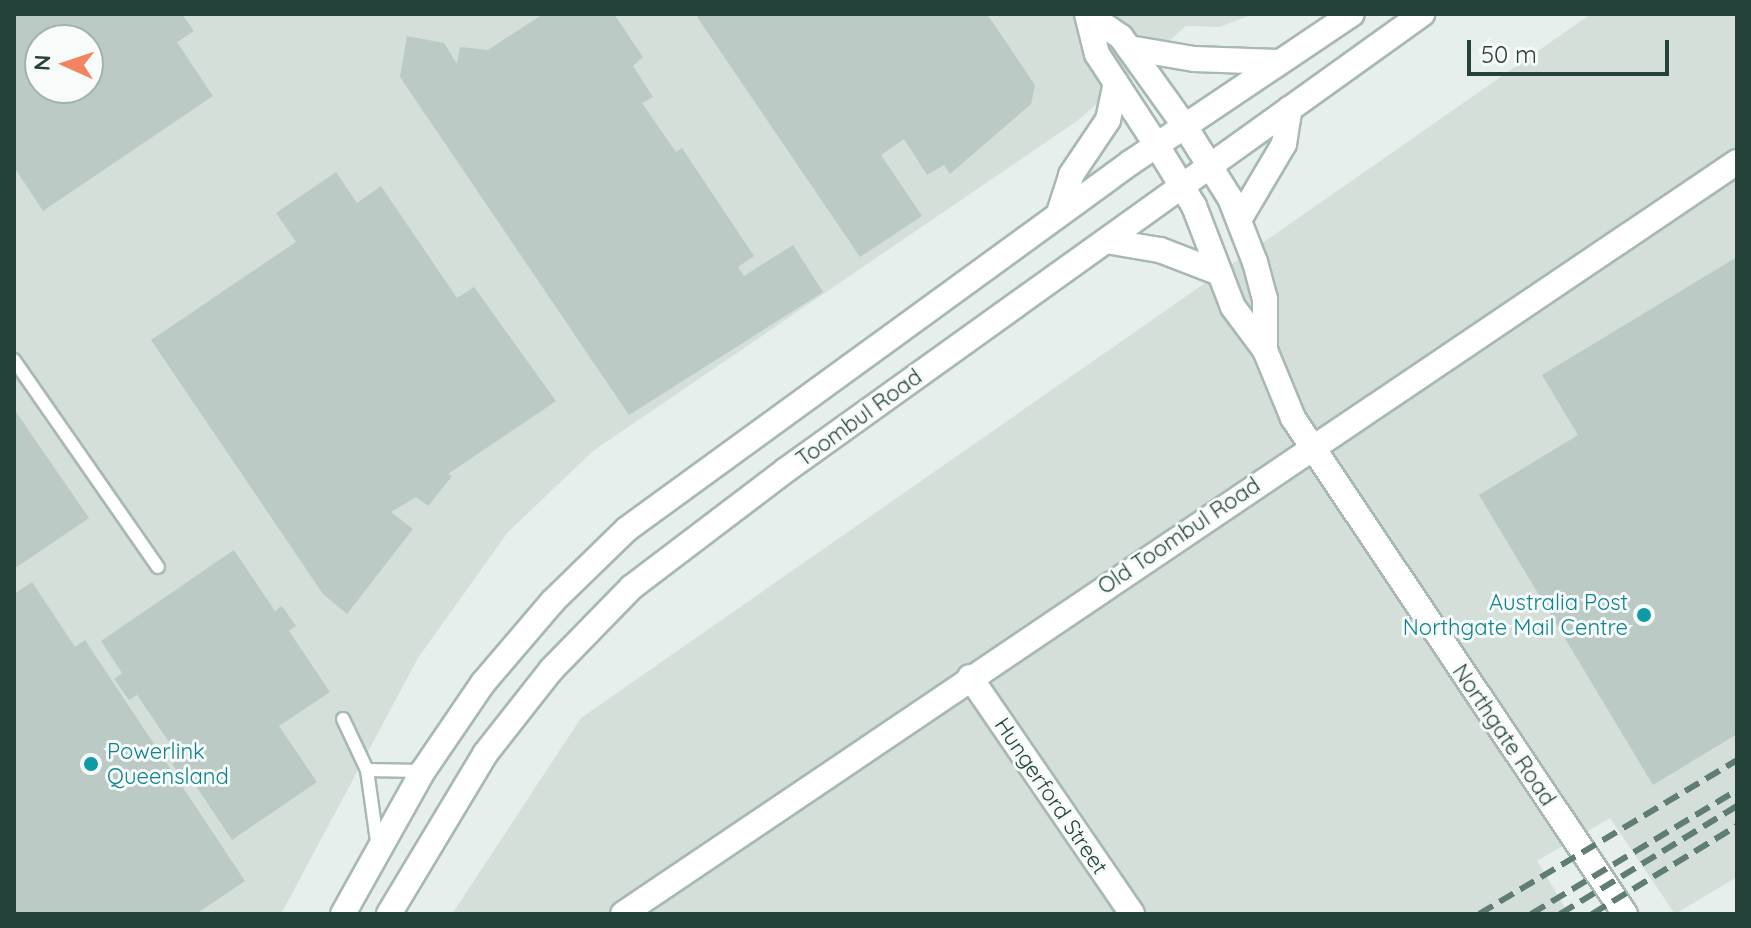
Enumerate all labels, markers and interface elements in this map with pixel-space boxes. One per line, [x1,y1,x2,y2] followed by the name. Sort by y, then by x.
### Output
[24,24,104,104] north arrow
[1471,24,1673,74] scale bar
[1481,39,1537,69] text: 50 m
[28,54,56,72] text: N
[791,364,927,472] street label: Toombul Road
[1093,472,1265,600] street label: Old Toombul Road
[1403,589,1628,640] place label: Australia Post Northgate Mail Centre
[1635,606,1653,624] marker: Australia Post Northgate Mail Centre
[1447,659,1561,811] street label: Northgate Road
[989,713,1113,879] street label: Hungerford Street
[107,738,229,790] place label: Powerlink Queensland
[82,755,100,773] marker: Powerlink Queensland

